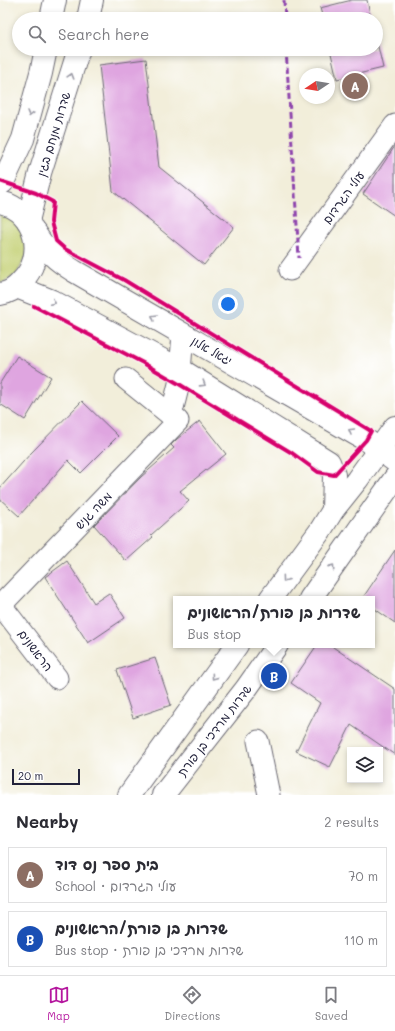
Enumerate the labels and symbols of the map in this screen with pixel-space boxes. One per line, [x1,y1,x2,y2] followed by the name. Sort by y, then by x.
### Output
[299,68,335,104] north arrow
[342,71,368,101] pin: A
[66,72,74,79] one-way arrow
[33,89,74,178] street label: שדרות מנחם בגין
[27,111,35,117] one-way arrow
[319,167,368,226] street label: עולי הגרדום
[218,294,238,314] your location
[48,297,56,305] one-way arrow
[151,315,158,322] one-way arrow
[189,332,235,368] street label: יגאל אלון
[199,379,206,386] one-way arrow
[348,429,356,436] one-way arrow
[71,488,115,532] street label: משה גניש
[327,564,335,571] one-way arrow
[282,575,289,582] one-way arrow
[15,626,57,674] street label: הראשונים
[261,661,287,691] pin: B
[212,672,219,679] one-way arrow
[173,681,255,779] street label: שדרות מרדכי בן פורת
[12,767,80,786] scale bar

